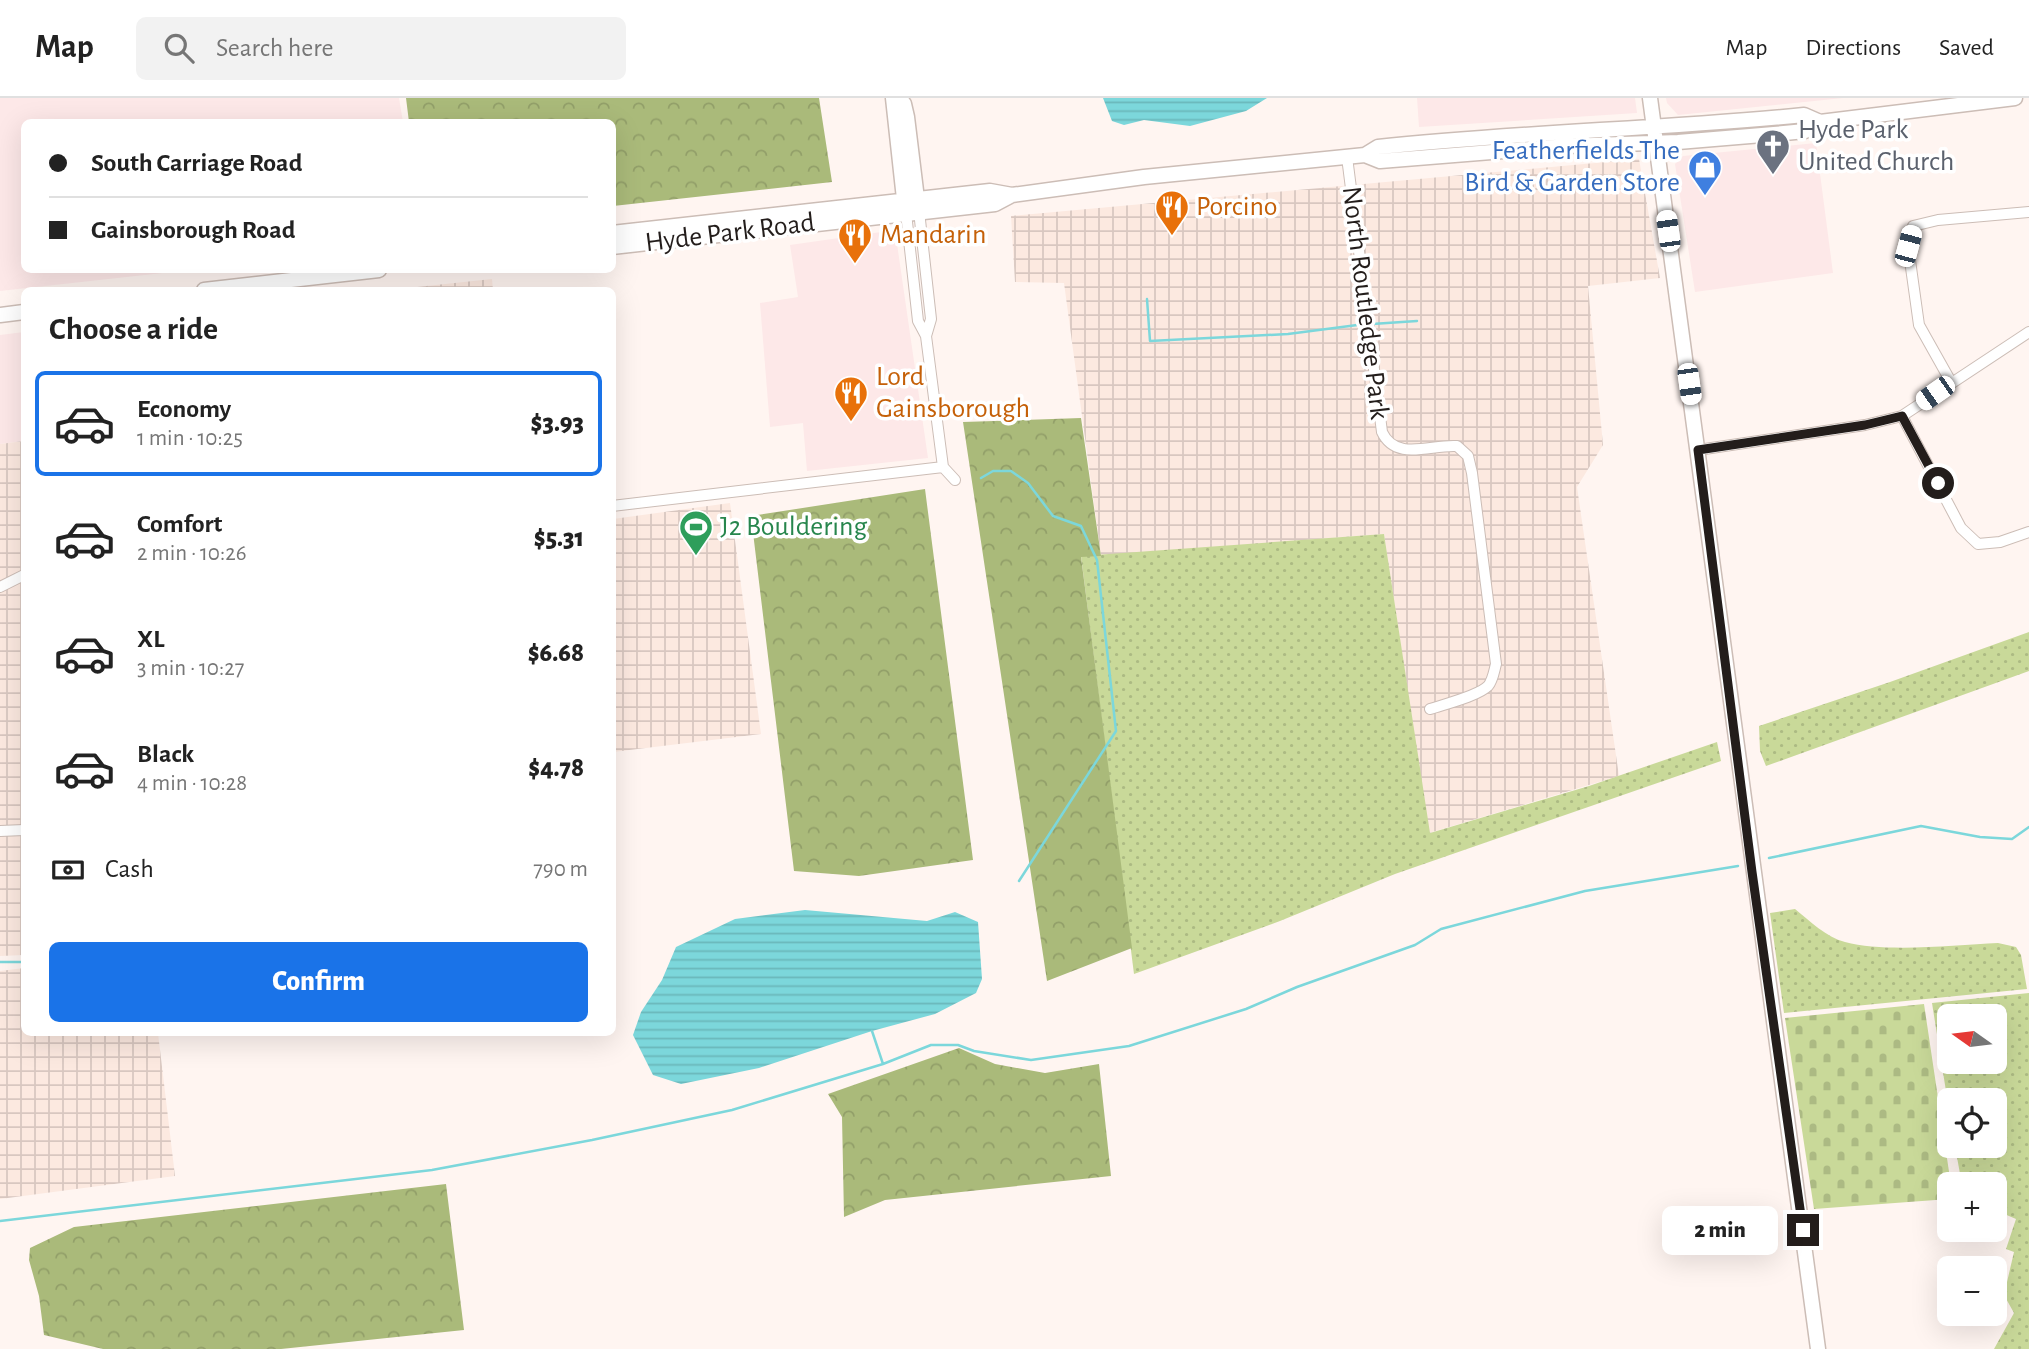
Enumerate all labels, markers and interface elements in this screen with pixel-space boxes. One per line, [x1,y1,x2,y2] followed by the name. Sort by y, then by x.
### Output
[136,17,626,80] search box
[160,29,198,67] icon: search
[35,31,94,64] text: Map
[216,35,334,61] text: Search here
[1725,36,1767,60] text: Map
[1805,36,1901,60] text: Directions
[1939,36,1994,60] text: Saved
[1798,116,1954,176] place label: Hyde Park United Church
[1754,127,1792,176] church icon: Hyde Park United Church
[1464,137,1680,197] place label: Featherfields The Bird & Garden Store
[1686,148,1724,197] shop icon: Featherfields The Bird & Garden Store
[91,150,302,176] text: South Carriage Road
[1337,185,1393,421] street label: North Routledge Park
[1153,188,1191,237] restaurant icon: Porcino
[1196,193,1278,221] place label: Porcino
[644,209,816,257] street label: Hyde Park Road
[1655,209,1682,253] car
[836,216,874,265] restaurant icon: Mandarin
[91,217,295,243] text: Gainsborough Road
[880,221,986,249] place label: Mandarin
[1893,223,1924,269] car
[49,313,218,345] text: Choose a ride
[1676,362,1703,406] car
[876,363,1030,423] place label: Lord Gainsborough
[1912,372,1959,414] car
[832,374,870,423] restaurant icon: Lord Gainsborough
[53,392,116,455] icon: car
[137,396,231,422] text: Economy
[531,410,584,436] text: $3.93
[137,427,243,450] text: 1 min · 10:25
[1922,467,1954,499] route start
[53,507,116,570] icon: car
[677,508,715,557] sports icon: J2 Bouldering
[137,511,222,537] text: Comfort
[720,513,867,541] place label: J2 Bouldering
[534,525,584,551] text: $5.31
[137,542,247,565] text: 2 min · 10:26
[53,622,116,685] icon: car
[137,626,164,652] text: XL
[528,640,584,666] text: $6.68
[137,657,244,680] text: 3 min · 10:27
[53,737,116,800] icon: car
[137,741,194,767] text: Black
[528,755,584,781] text: $4.78
[137,772,247,795] text: 4 min · 10:28
[49,851,87,889] icon: cash
[105,856,154,882] text: Cash
[533,858,588,881] text: 790 m
[49,942,588,1022] button: Confirm
[1937,1004,2007,1074] north arrow
[1937,1004,2007,1326] map controls
[1937,1088,2007,1158] button: locate
[1937,1172,2007,1242] button: +
[1663,1206,1778,1254] callout: 2 min
[1787,1214,1819,1246] route end
[1694,1219,1746,1242] text: 2 min
[1937,1256,2007,1326] button: −

